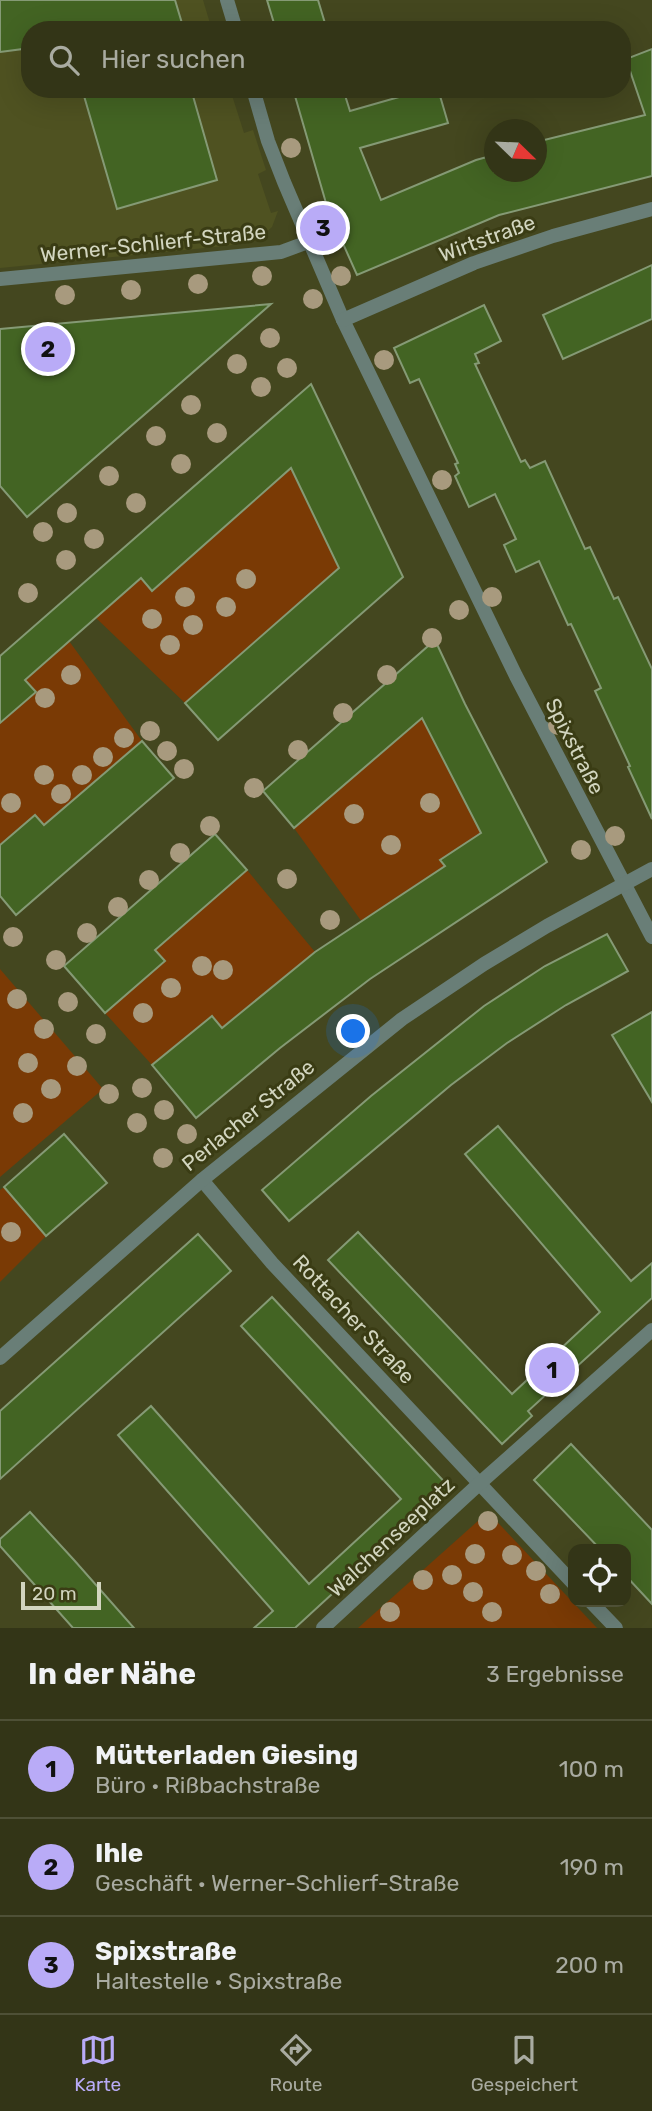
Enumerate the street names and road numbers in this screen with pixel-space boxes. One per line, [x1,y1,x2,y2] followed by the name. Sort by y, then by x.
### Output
[435,209,539,267] street label: Wirtstraße
[39,219,267,267] street label: Werner-Schlierf-Straße
[540,694,610,798] street label: Spixstraße
[177,1054,319,1176] street label: Perlacher Straße
[288,1249,420,1389] street label: Rottacher Straße
[322,1472,460,1602] street label: Walchenseeplatz

